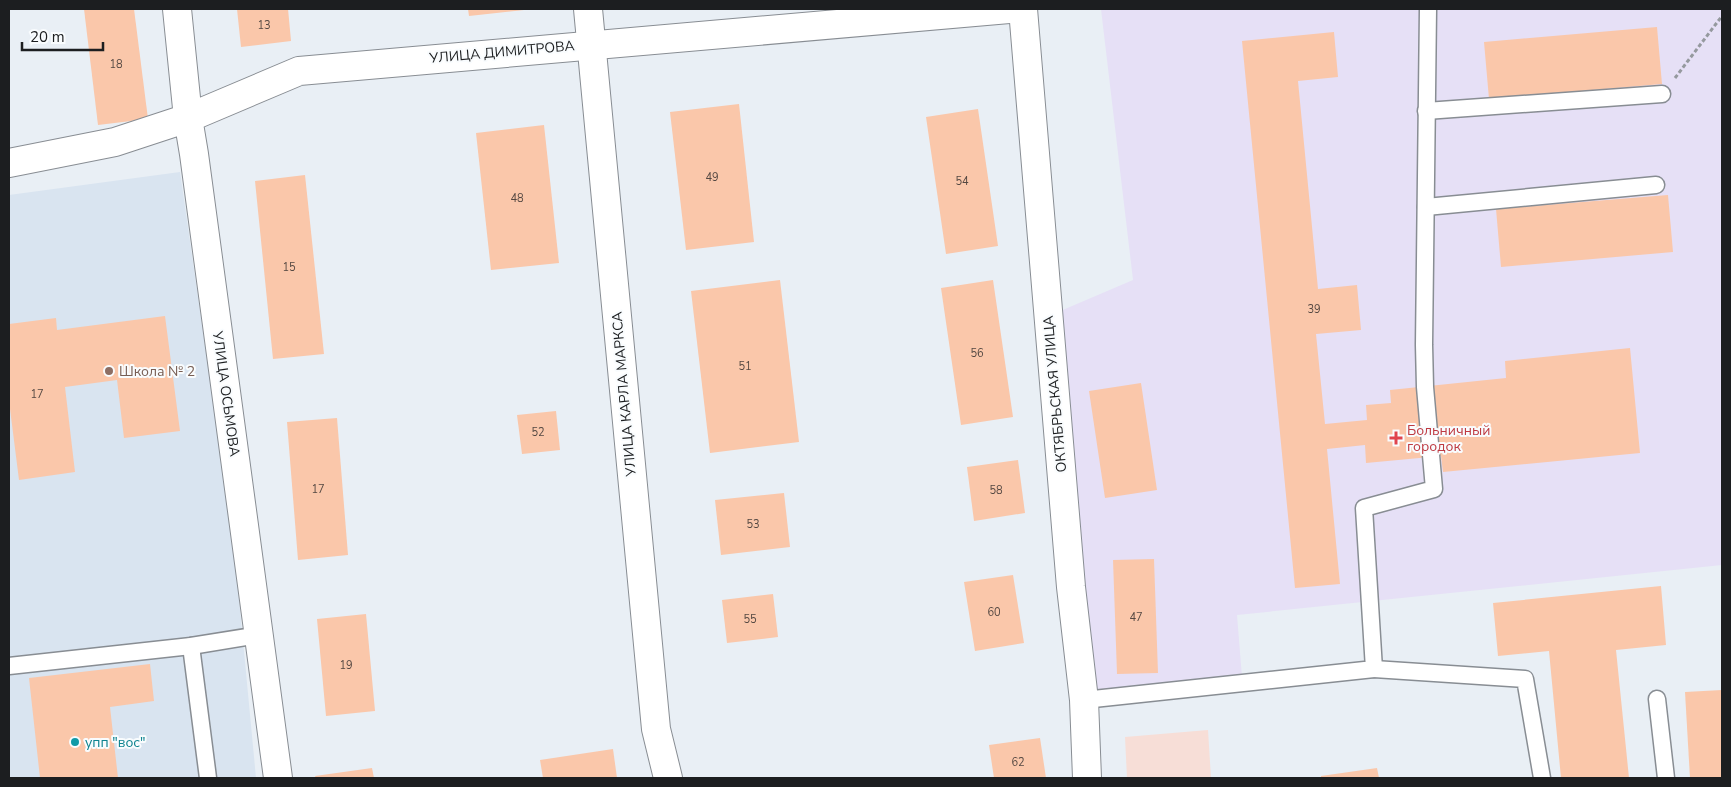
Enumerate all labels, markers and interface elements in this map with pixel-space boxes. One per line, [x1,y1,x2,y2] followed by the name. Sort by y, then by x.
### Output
[257,18,271,33] house number: 13
[22,20,104,52] scale bar
[30,27,65,47] text: 20 m
[428,36,575,68] street label: УЛИЦА ДИМИТРОВА
[109,57,123,72] house number: 18
[705,170,719,185] house number: 49
[955,174,969,189] house number: 54
[510,191,524,206] house number: 48
[282,260,296,275] house number: 15
[1307,302,1321,317] house number: 39
[607,311,641,478] street label: УЛИЦА КАРЛА МАРКСА
[1039,315,1071,473] street label: ОКТЯБРЬСКАЯ УЛИЦА
[208,329,244,458] street label: УЛИЦА ОСЬМОВА
[970,346,984,361] house number: 56
[738,359,752,374] house number: 51
[119,362,195,381] place label: Школа № 2
[103,365,115,377] marker: Школа № 2
[30,387,44,402] house number: 17
[1407,421,1490,456] place label: Больничный городок
[531,425,545,440] house number: 52
[1389,431,1403,445] marker: Больничный городок
[311,482,325,497] house number: 17
[989,483,1003,498] house number: 58
[746,517,760,532] house number: 53
[987,605,1001,620] house number: 60
[1129,610,1143,625] house number: 47
[743,612,757,627] house number: 55
[339,658,353,673] house number: 19
[85,733,145,752] place label: упп "вос"
[69,736,81,748] marker: упп "вос"
[1011,755,1025,770] house number: 62

